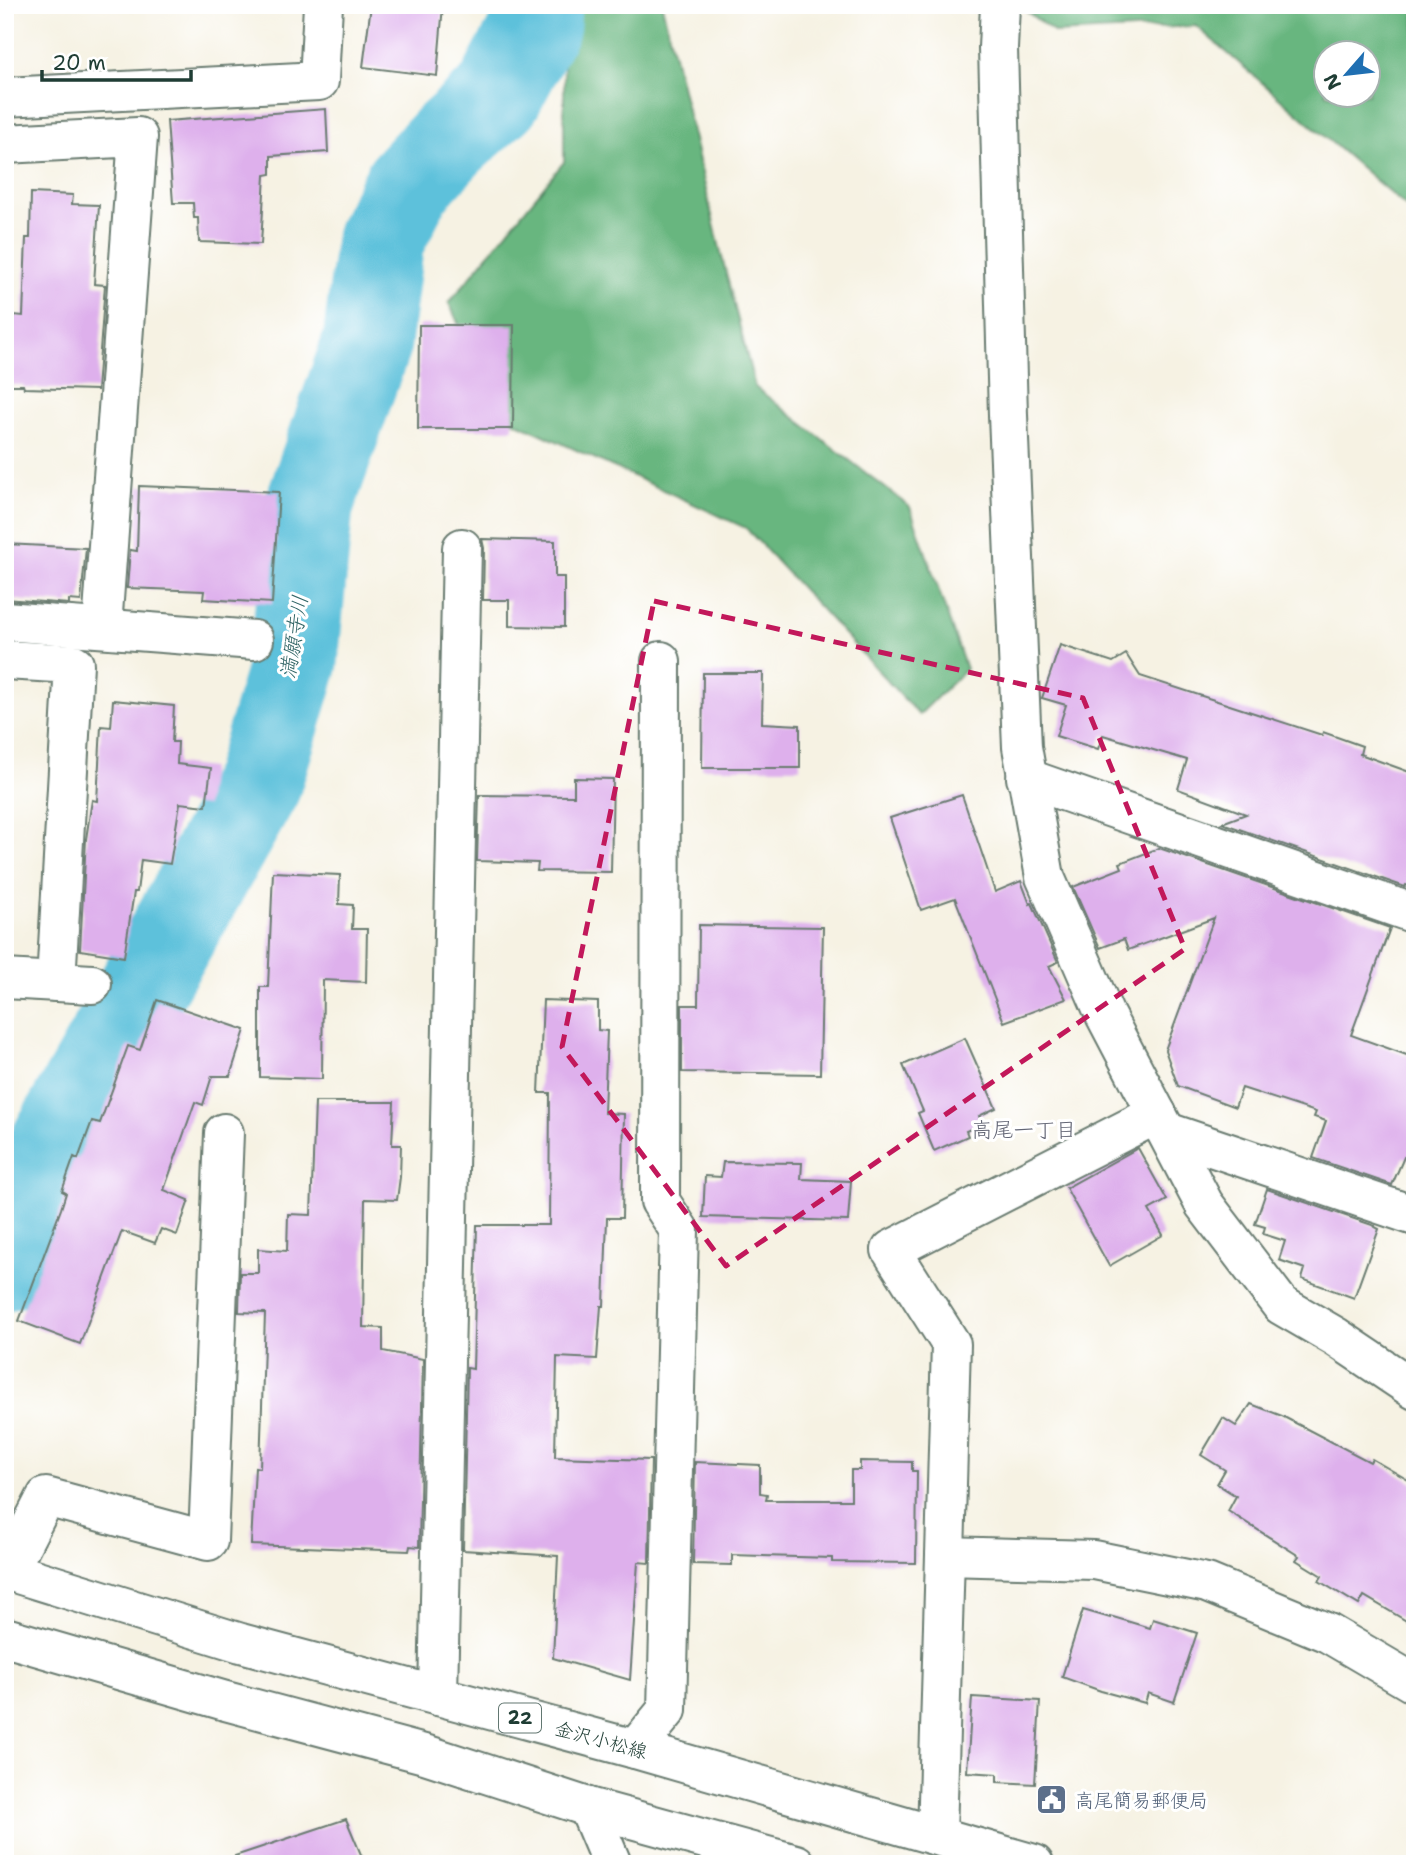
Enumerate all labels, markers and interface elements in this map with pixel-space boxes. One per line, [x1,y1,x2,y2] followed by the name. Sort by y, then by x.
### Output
[42,38,191,82] scale bar
[1312,38,1382,108] north arrow
[52,49,106,77] text: 20 m
[1318,69,1347,94] text: N
[274,593,314,681] water label: 満願寺川
[972,1116,1077,1144] district label: 高尾一丁目
[499,1703,541,1732] road number: 22
[552,1716,650,1764] street label: 金沢小松線
[1035,1783,1069,1817] public building icon: 高尾簡易郵便局
[1075,1788,1208,1813] place label: 高尾簡易郵便局

